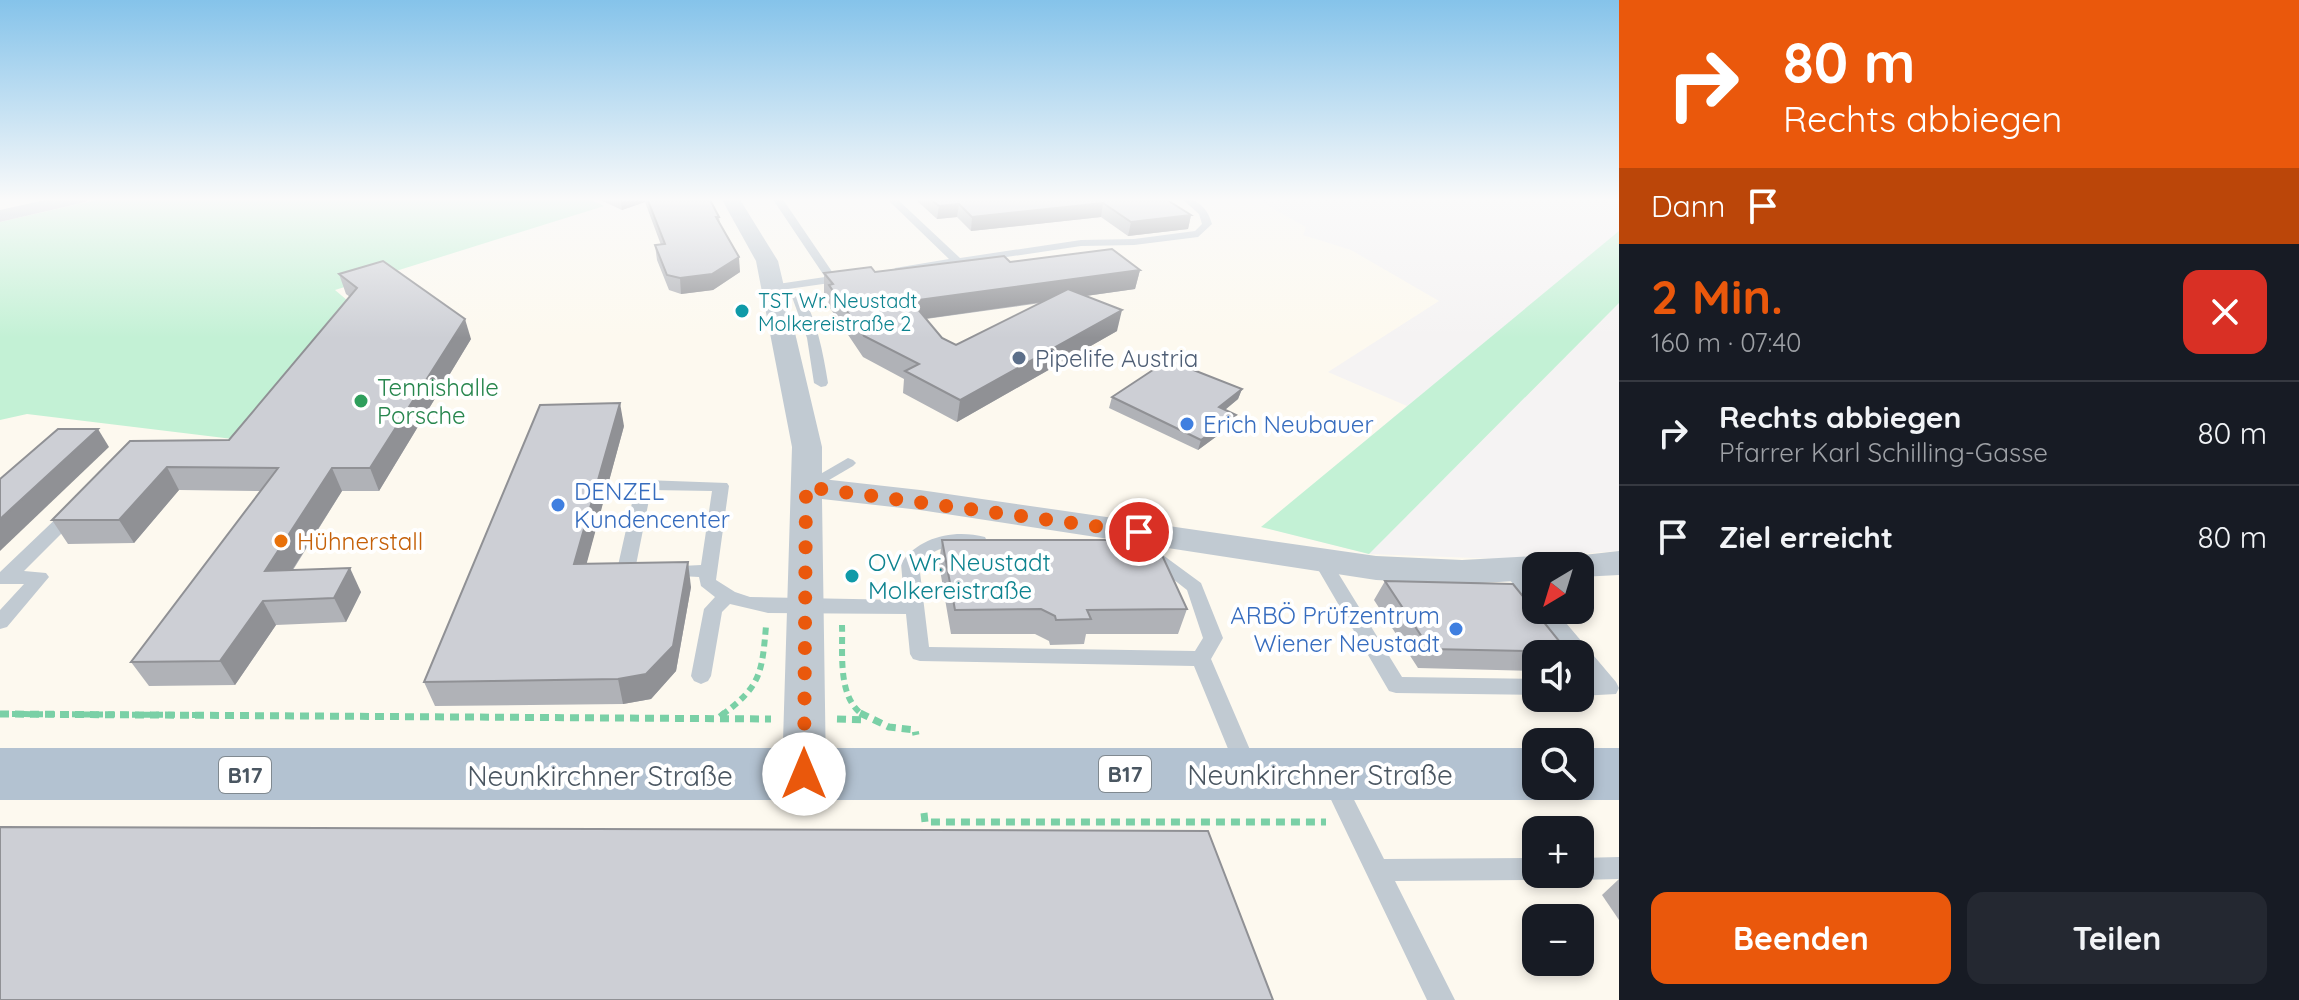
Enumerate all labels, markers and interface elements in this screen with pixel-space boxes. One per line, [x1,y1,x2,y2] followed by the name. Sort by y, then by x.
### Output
[1783,27,1915,97] text: 80 m
[1651,32,1755,136] icon: right
[1783,96,2062,141] text: Rechts abbiegen
[1741,184,1785,228] icon: arrive
[1651,187,1725,225] text: Dann
[1651,266,1783,326] text: 2 Min.
[2183,270,2267,354] button: close
[758,288,917,336] place label: TST Wr. Neustadt Molkereistraße 2
[733,302,751,320] marker: TST Wr. Neustadt Molkereistraße 2
[1651,326,1802,359] text: 160 m · 07:40
[1035,343,1198,373] place label: Pipelife Austria
[1010,349,1028,367] marker: Pipelife Austria
[377,372,499,430] place label: Tennishalle Porsche
[352,392,370,410] marker: Tennishalle Porsche
[1719,398,1961,436] text: Rechts abbiegen
[1203,409,1374,439] place label: Erich Neubauer
[1651,411,1695,455] icon: right
[2197,414,2267,452] text: 80 m
[1178,415,1196,433] marker: Erich Neubauer
[1719,436,2048,469] text: Pfarrer Karl Schilling-Gasse
[574,476,730,534] place label: DENZEL Kundencenter
[549,496,567,514] marker: DENZEL Kundencenter
[1105,498,1173,566] pin
[1117,510,1161,554] icon: arrive
[1651,515,1695,559] icon: arrive
[1719,518,1893,556] text: Ziel erreicht
[2197,518,2267,556] text: 80 m
[297,526,423,556] place label: Hühnerstall
[272,532,290,550] marker: Hühnerstall
[868,547,1051,605] place label: OV Wr. Neustadt Molkereistraße
[1522,552,1594,624] north arrow
[1522,552,1594,976] map controls
[843,567,861,585] marker: OV Wr. Neustadt Molkereistraße
[1230,600,1440,658] place label: ARBÖ Prüfzentrum Wiener Neustadt
[1447,620,1465,638] marker: ARBÖ Prüfzentrum Wiener Neustadt
[1522,640,1594,712] button: sound
[1522,728,1594,800] button: search
[762,732,846,816] position arrow
[1099,756,1151,792] road number: B17
[219,757,271,793] road number: B17
[1187,757,1453,792] street label: Neunkirchner Straße
[467,758,733,793] street label: Neunkirchner Straße
[1522,816,1594,888] button: +
[1651,892,1951,984] button: Beenden
[1967,892,2267,984] button: Teilen
[1522,904,1594,976] button: −

